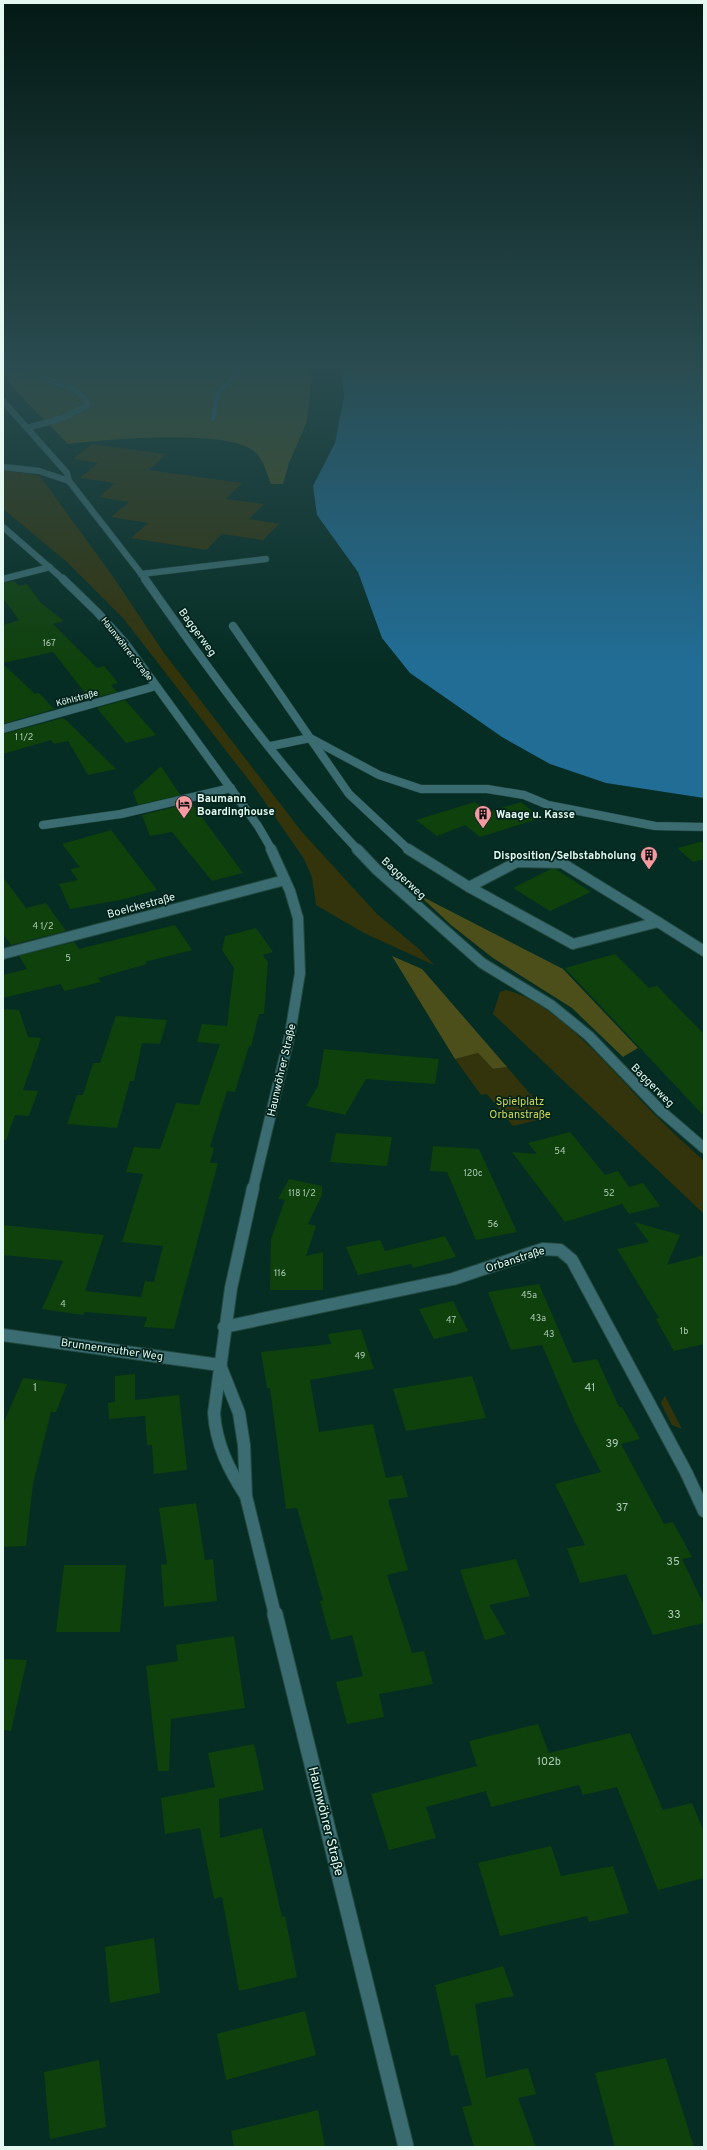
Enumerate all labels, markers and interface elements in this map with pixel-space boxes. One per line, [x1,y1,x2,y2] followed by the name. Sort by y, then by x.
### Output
[175,606,219,659] street label: Baggerweg
[98,615,155,683] street label: Haunwöhrer Straße
[42,638,56,649] house number: 167
[55,688,100,709] street label: Köhlstraße
[15,732,33,743] house number: 1 1/2
[197,792,275,819] place label: Baumann Boardinghouse
[174,794,194,819] hotel icon: Baumann Boardinghouse
[473,804,493,829] building icon: Waage u. Kasse
[496,808,575,822] place label: Waage u. Kasse
[639,845,659,870] building icon: Disposition/Selbstabholung
[494,849,636,863] place label: Disposition/Selbstabholung
[378,855,429,903] street label: Baggerweg
[106,890,177,922] street label: Boelckestraße
[33,921,53,932] house number: 4 1/2
[65,953,71,964] house number: 5
[265,1022,299,1118] street label: Haunwöhrer Straße
[628,1061,677,1110] street label: Baggerweg
[489,1095,551,1122] park label: Spielplatz Orbanstraße
[554,1146,566,1157] house number: 54
[463,1168,483,1179] house number: 120c
[288,1188,316,1199] house number: 118 1/2
[603,1188,615,1199] house number: 52
[488,1219,498,1230] house number: 56
[484,1244,547,1276] street label: Orbanstraße
[274,1268,286,1279] house number: 116
[521,1290,537,1301] house number: 45a
[60,1299,66,1310] house number: 4
[530,1313,546,1324] house number: 43a
[446,1315,456,1326] house number: 47
[680,1326,688,1337] house number: 1b
[543,1329,555,1340] house number: 43
[60,1336,164,1364] street label: Brunnenreuther Weg
[355,1351,365,1362] house number: 49
[33,1381,37,1395] house number: 1
[585,1381,595,1395] house number: 41
[606,1437,618,1451] house number: 39
[616,1501,628,1515] house number: 37
[666,1555,680,1569] house number: 35
[667,1608,681,1622] house number: 33
[537,1755,561,1769] house number: 102b
[304,1765,346,1878] street label: Haunwöhrer Straße

